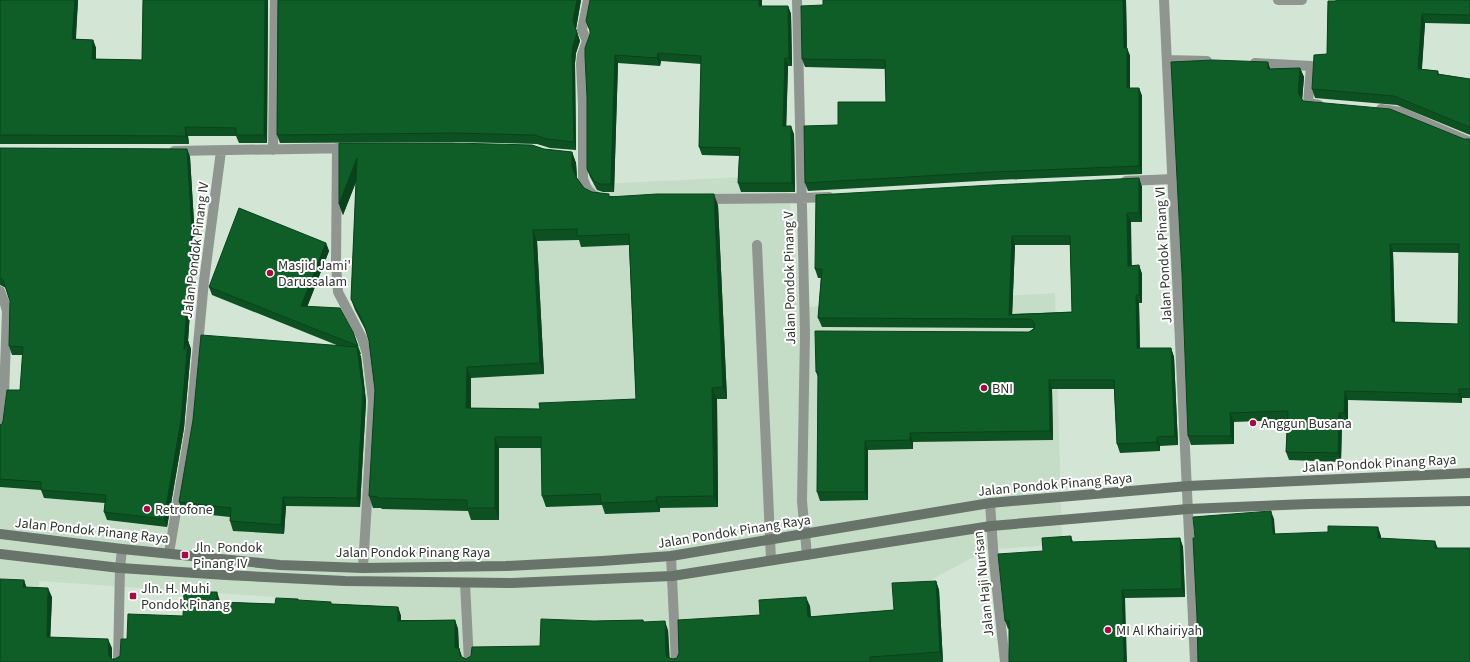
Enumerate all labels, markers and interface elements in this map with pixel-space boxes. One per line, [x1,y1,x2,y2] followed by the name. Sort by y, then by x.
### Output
[178,180,214,319] street label: Jalan Pondok Pinang IV
[1150,186,1178,324] street label: Jalan Pondok Pinang VI
[779,210,801,345] street label: Jalan Pondok Pinang V
[278,256,351,292] place label: Masjid Jami' Darussalam
[265,268,275,278] marker: Masjid Jami' Darussalam
[992,379,1013,399] place label: BNI
[979,383,989,393] marker: BNI
[1261,414,1352,434] place label: Anggun Busana
[1248,418,1258,428] marker: Anggun Busana
[1301,450,1457,478] street label: Jalan Pondok Pinang Raya
[977,468,1133,502] street label: Jalan Pondok Pinang Raya
[155,500,213,520] place label: Retrofone
[142,504,152,514] marker: Retrofone
[656,510,812,554] street label: Jalan Pondok Pinang Raya
[14,513,170,549] street label: Jalan Pondok Pinang Raya
[968,530,999,638] street label: Jalan Haji Nurisan
[193,538,262,574] place label: Jln. Pondok Pinang IV
[336,543,490,563] street label: Jalan Pondok Pinang Raya
[180,550,190,560] marker: Jln. Pondok Pinang IV
[141,579,230,615] place label: Jln. H. Muhi Pondok Pinang
[128,591,138,601] marker: Jln. H. Muhi Pondok Pinang
[1116,621,1202,641] place label: MI Al Khairiyah
[1103,625,1113,635] marker: MI Al Khairiyah

